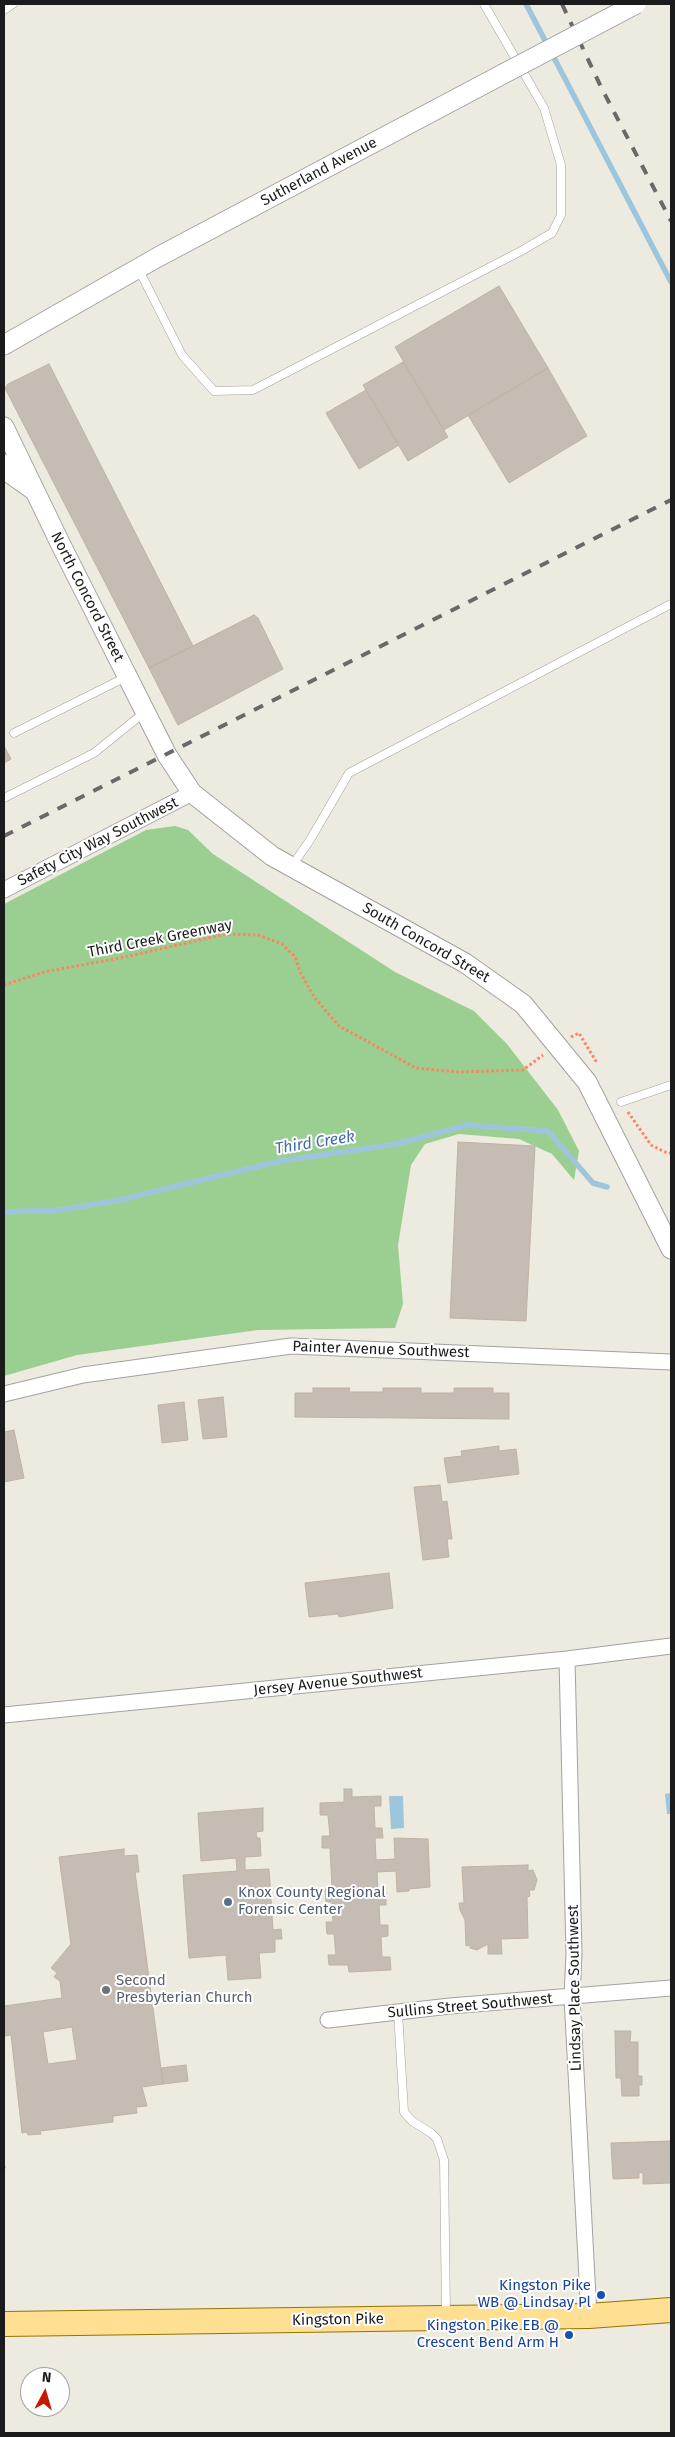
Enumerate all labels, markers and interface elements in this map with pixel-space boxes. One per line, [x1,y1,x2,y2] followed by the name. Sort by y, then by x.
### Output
[258,134,380,210] street label: Sutherland Avenue
[46,529,128,665] street label: North Concord Street
[15,794,181,890] street label: Safety City Way Southwest
[359,899,493,987] street label: South Concord Street
[86,916,234,962] street label: Third Creek Greenway
[274,1127,356,1159] water label: Third Creek
[292,1338,470,1362] street label: Painter Avenue Southwest
[253,1664,423,1700] street label: Jersey Avenue Southwest
[238,1884,386,1919] place label: Knox County Regional Forensic Center
[222,1896,234,1908] marker: Knox County Regional Forensic Center
[565,1904,585,2072] street label: Lindsay Place Southwest
[116,1972,253,2007] place label: Second Presbyterian Church
[100,1984,112,1996] marker: Second Presbyterian Church
[387,1990,553,2022] street label: Sullins Street Southwest
[478,2277,591,2312] place label: Kingston Pike WB @ Lindsay Pl
[595,2289,607,2301] marker: Kingston Pike WB @ Lindsay Pl
[292,2310,384,2330] street label: Kingston Pike
[417,2317,559,2352] place label: Kingston Pike EB @ Crescent Bend Arm H
[563,2329,575,2341] marker: Kingston Pike EB @ Crescent Bend Arm H
[20,2367,70,2417] north arrow
[41,2369,52,2387] text: N

